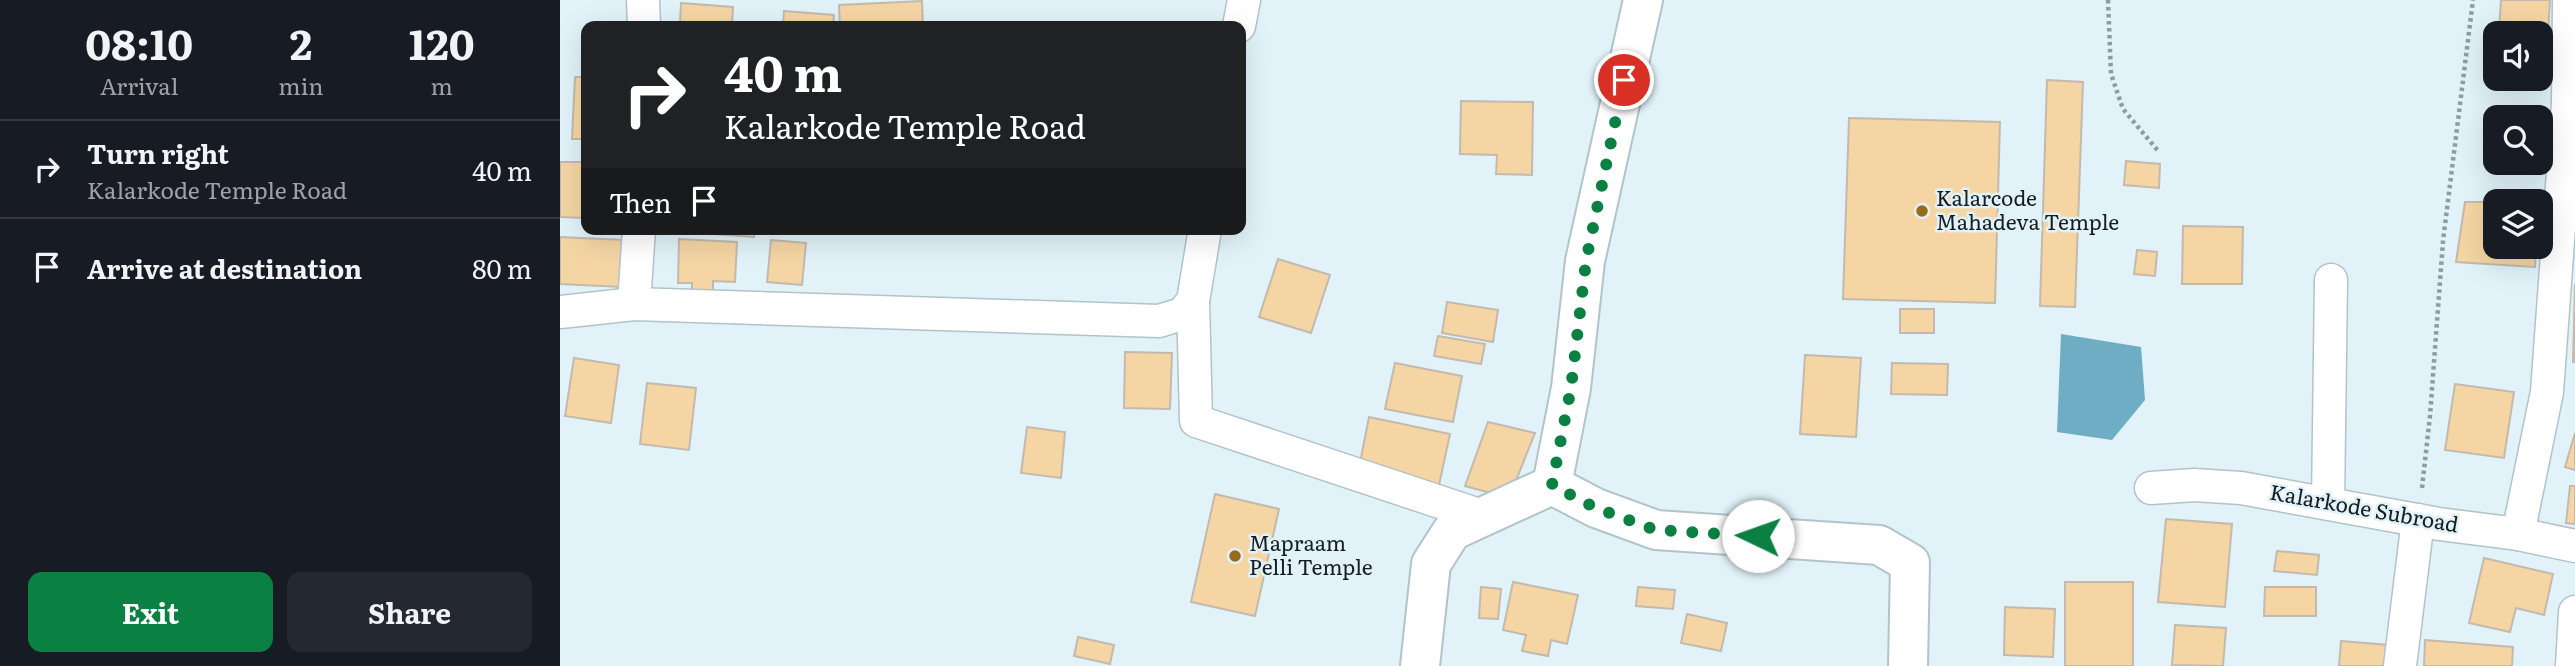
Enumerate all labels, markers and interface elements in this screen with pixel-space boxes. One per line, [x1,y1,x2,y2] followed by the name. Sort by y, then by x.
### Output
[85,11,193,73] text: 08:10
[290,11,312,73] text: 2
[409,11,475,73] text: 120
[2483,21,2553,259] map controls
[2483,21,2553,91] button: sound
[724,34,842,107] text: 40 m
[609,49,700,140] icon: right
[1594,50,1654,110] pin
[1605,61,1643,99] icon: arrive
[100,68,178,102] text: Arrival
[278,68,324,102] text: min
[431,68,453,102] text: m
[724,101,1086,149] text: Kalarkode Temple Road
[2483,105,2553,175] button: search
[87,133,229,172] text: Turn right
[28,150,66,188] icon: right
[472,150,532,189] text: 40 m
[87,172,347,206] text: Kalarkode Temple Road
[1936,181,2119,236] place label: Kalarcode Mahadeva Temple
[609,182,671,221] text: Then
[685,182,723,220] icon: arrive
[2483,189,2553,259] button: layers
[1914,203,1930,219] marker: Kalarcode Mahadeva Temple
[28,248,66,286] icon: arrive
[87,248,362,287] text: Arrive at destination
[472,248,532,287] text: 80 m
[2268,475,2461,538] street label: Kalarkode Subroad
[1721,499,1795,573] position arrow
[1249,526,1373,581] place label: Mapraam Pelli Temple
[1227,548,1243,564] marker: Mapraam Pelli Temple
[28,572,273,652] button: Exit
[287,572,532,652] button: Share

